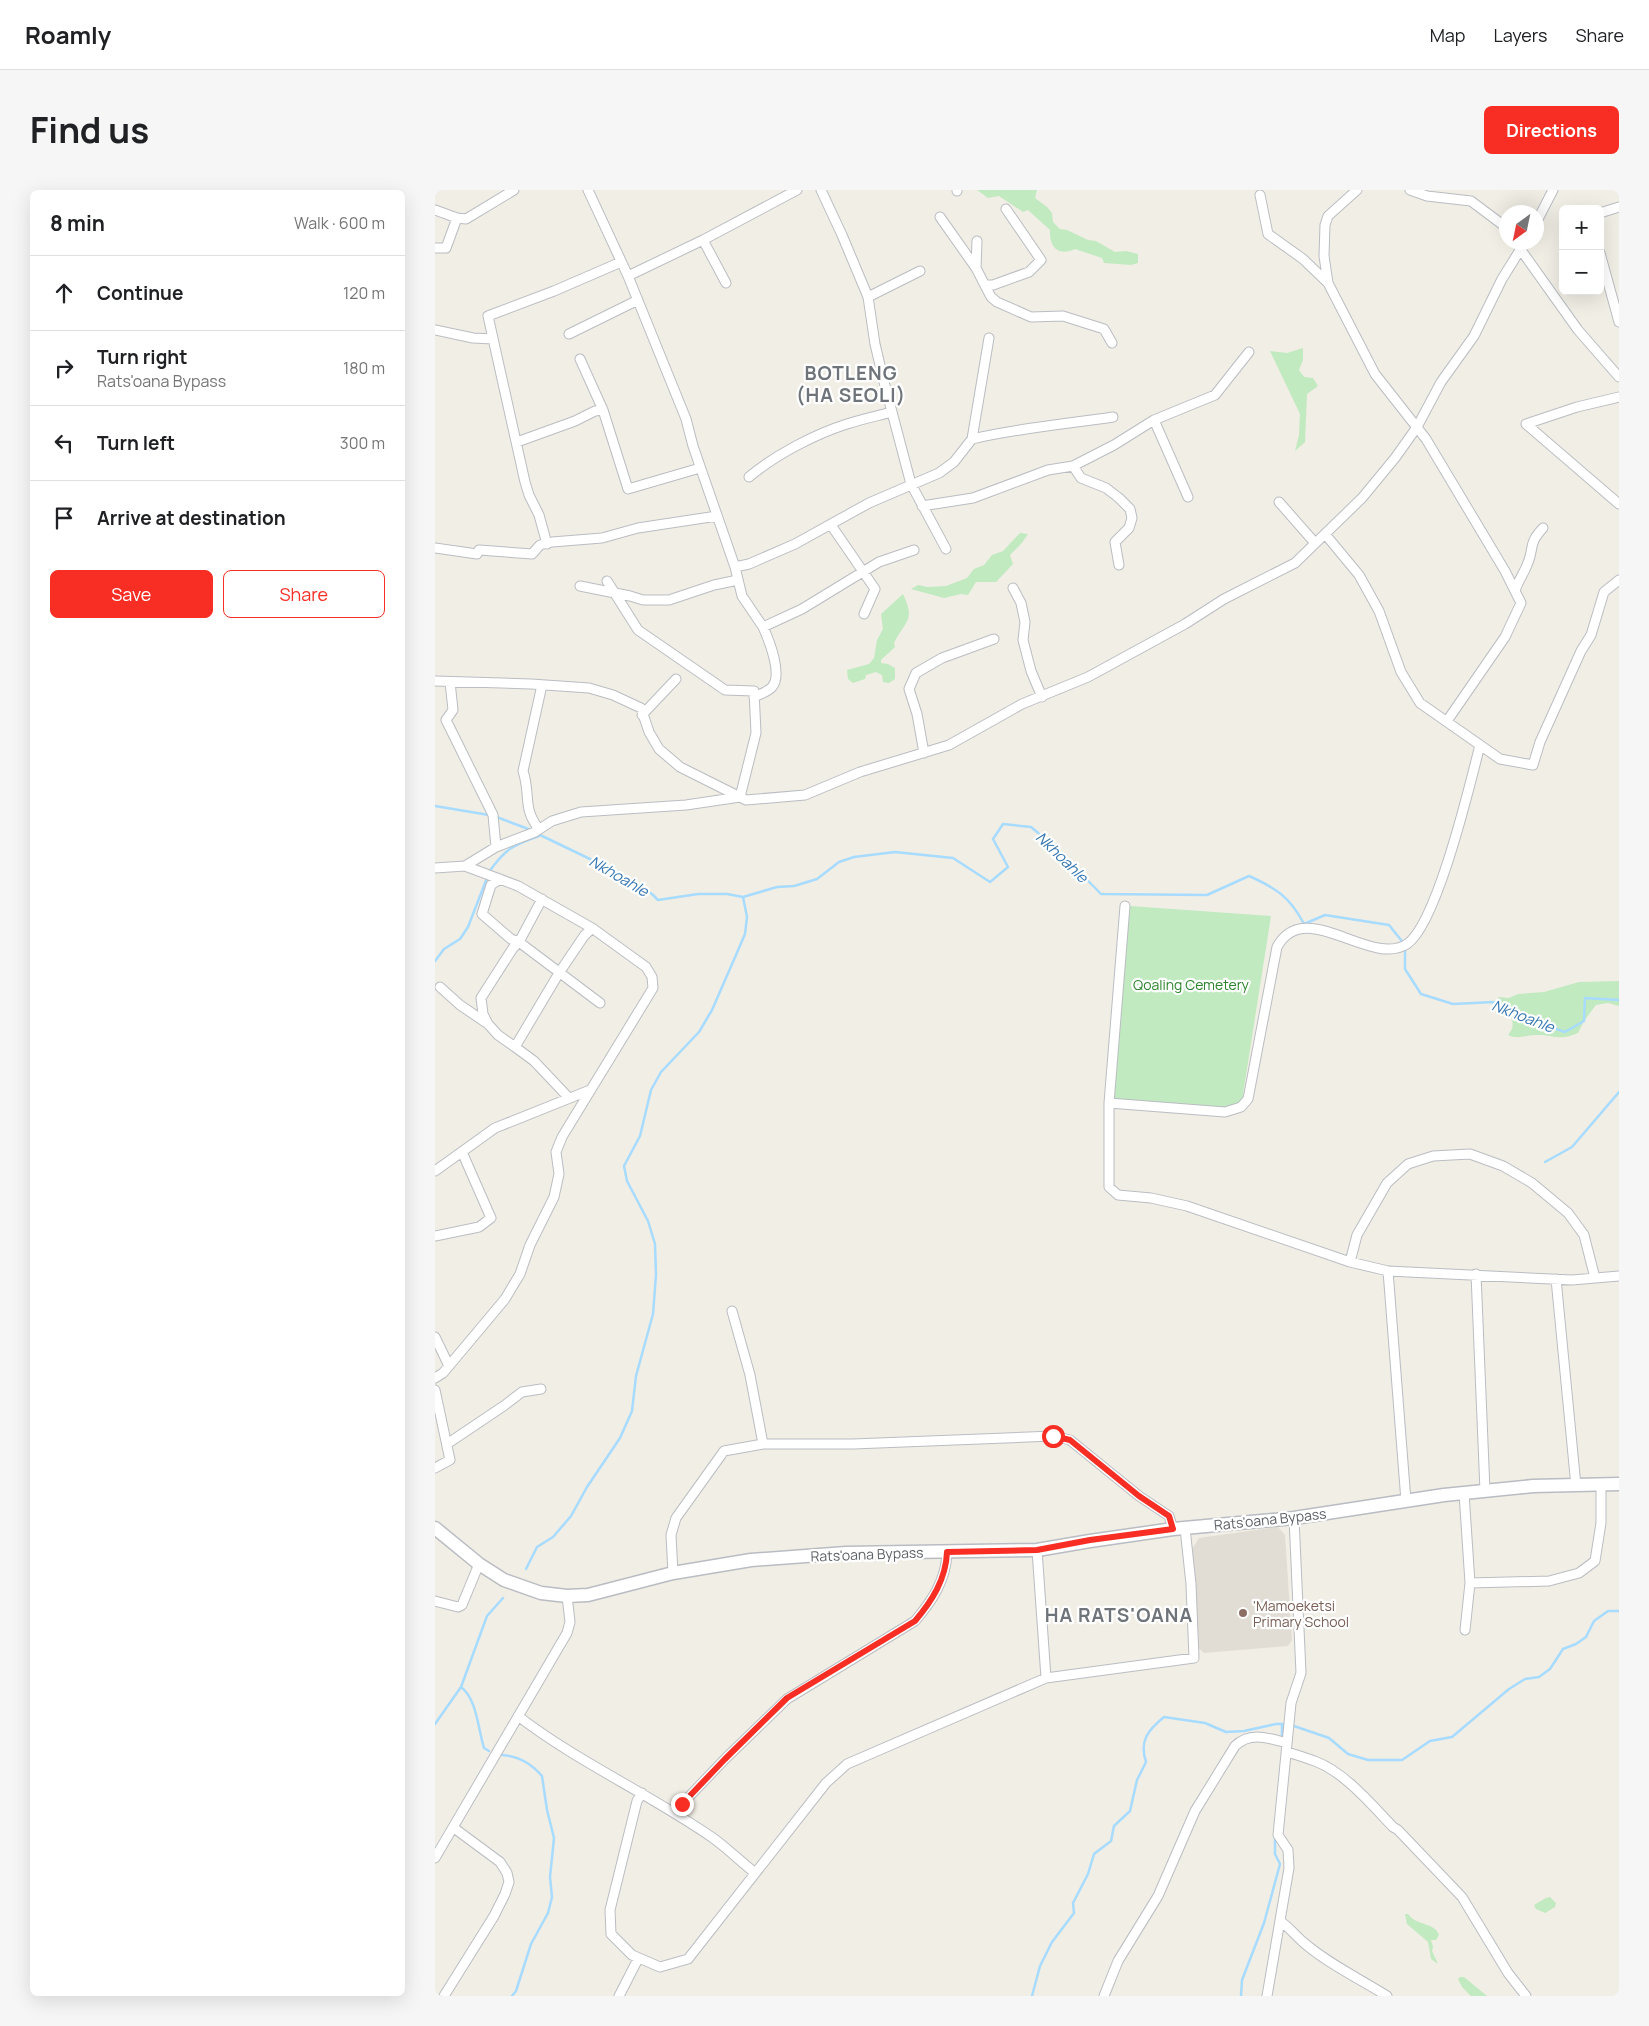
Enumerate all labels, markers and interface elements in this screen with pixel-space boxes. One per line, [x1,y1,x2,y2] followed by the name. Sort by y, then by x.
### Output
[25,18,111,51] text: Roamly
[1430,23,1465,47] text: Map
[1493,23,1547,47] text: Layers
[1575,23,1624,47] text: Share
[30,106,149,154] text: Find us
[1484,106,1619,154] button: Directions
[1499,205,1544,250] north arrow
[1559,205,1604,295] map controls
[1559,205,1604,250] button: +
[50,209,105,237] text: 8 min
[294,212,385,234] text: Walk · 600 m
[1559,250,1604,295] button: −
[50,279,78,307] icon: ahead
[97,280,183,306] text: Continue
[343,282,385,304] text: 120 m
[97,344,187,370] text: Turn right
[50,354,78,382] icon: right
[343,357,385,379] text: 180 m
[796,360,906,408] district label: BOTLENG (HA SEOLI)
[97,370,226,392] text: Rats'oana Bypass
[50,429,78,457] icon: left
[97,430,175,456] text: Turn left
[340,432,385,454] text: 300 m
[50,504,78,532] icon: arrive
[97,505,286,531] text: Arrive at destination
[50,570,213,618] button: Save
[223,570,385,618] button: Share
[1031,827,1094,888] water label: Nkhoahle
[586,851,653,902] water label: Nkhoahle
[1133,975,1250,994] park label: Qoaling Cemetery
[1489,995,1558,1038] water label: Nkhoahle
[1042,1425,1065,1448] route start
[1213,1504,1327,1534] street label: Rats'oana Bypass
[810,1543,924,1565] street label: Rats'oana Bypass
[1253,1596,1349,1631] place label: 'Mamoeketsi Primary School
[1045,1602,1193,1628] district label: HA RATS'OANA
[1237,1607,1249,1619] marker: 'Mamoeketsi Primary School
[671,1793,694,1816] route end

